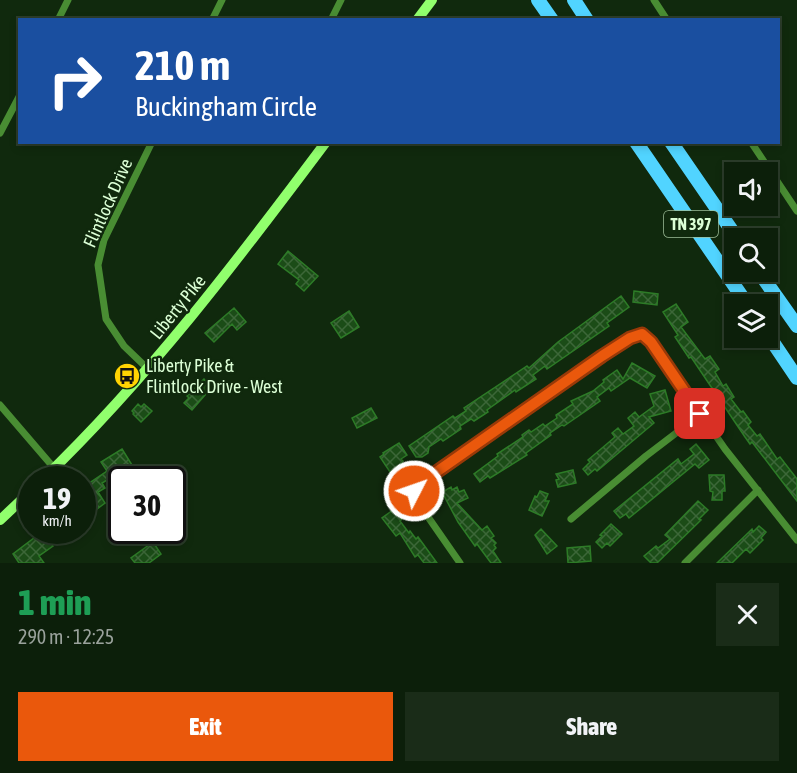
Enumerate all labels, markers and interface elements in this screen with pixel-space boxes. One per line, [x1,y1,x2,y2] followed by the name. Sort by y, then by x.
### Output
[135,41,230,89] text: 210 m
[36,42,114,120] icon: right
[135,91,317,122] text: Buckingham Circle
[79,155,136,251] street label: Flintlock Drive
[724,162,778,348] map controls
[724,162,778,216] button: sound
[664,211,718,237] road number: TN 397
[724,228,778,282] button: search
[145,270,210,343] street label: Liberty Pike
[724,294,778,348] button: layers
[146,355,283,397] place label: Liberty Pike & Flintlock Drive - West
[112,361,142,391] bus stop icon: Liberty Pike & Flintlock Drive - West
[674,388,725,439] pin
[683,397,716,430] icon: arrive
[382,459,446,523] position arrow
[108,466,186,544] speed limit sign: 30
[43,481,71,515] text: 19
[42,512,72,529] text: km/h
[18,581,92,623] text: 1 min
[716,583,779,646] button: close
[18,625,114,648] text: 290 m · 12:25
[18,692,393,761] button: Exit
[405,692,779,761] button: Share

